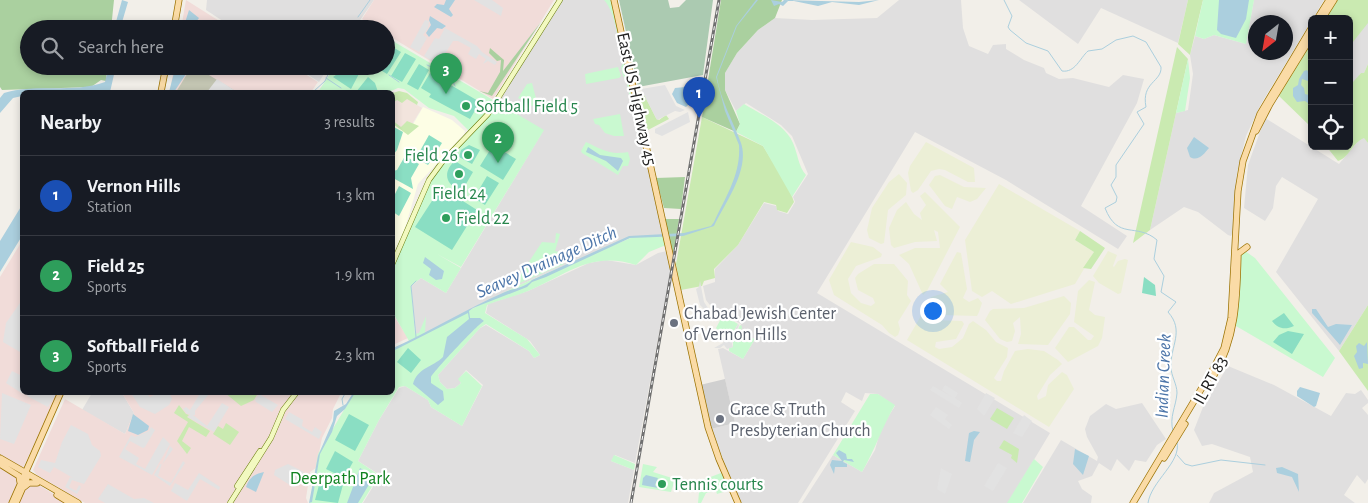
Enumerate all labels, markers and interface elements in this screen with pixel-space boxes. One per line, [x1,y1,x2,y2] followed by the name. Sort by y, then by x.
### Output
[1248,15,1293,60] north arrow
[1308,15,1353,150] map controls
[1308,15,1353,60] button: +
[20,20,395,75] search box
[613,31,659,168] street label: East US Highway 45
[38,34,66,62] icon: search
[78,38,164,57] text: Search here
[430,53,462,94] pin: 3
[1308,60,1353,105] button: −
[683,77,715,118] pin: 1
[476,98,578,116] place label: Softball Field 5
[460,100,472,112] marker: Softball Field 5
[1308,105,1353,150] button: locate
[40,112,101,133] text: Nearby
[324,114,375,130] text: 3 results
[482,122,514,163] pin: 2
[404,147,458,165] place label: Field 26
[462,149,474,161] marker: Field 26
[453,168,465,180] marker: Field 24
[87,177,181,196] text: Vernon Hills
[432,185,486,203] place label: Field 24
[53,187,59,203] text: 1
[337,187,375,203] text: 1.3 km
[87,199,132,215] text: Station
[456,210,510,228] place label: Field 22
[440,212,452,224] marker: Field 22
[473,223,620,302] water label: Seavey Drainage Ditch
[87,257,145,276] text: Field 25
[52,267,60,283] text: 2
[336,267,375,283] text: 1.9 km
[87,279,127,295] text: Sports
[920,298,946,324] your location
[684,305,836,344] place label: Chabad Jewish Center of Vernon Hills
[668,317,680,329] marker: Chabad Jewish Center of Vernon Hills
[1153,333,1174,419] water label: Indian Creek
[87,337,199,356] text: Softball Field 6
[53,347,59,363] text: 3
[335,347,375,363] text: 2.3 km
[1190,353,1231,408] street label: IL RT 83
[87,359,127,375] text: Sports
[730,401,871,440] place label: Grace & Truth Presbyterian Church
[714,413,726,425] marker: Grace & Truth Presbyterian Church
[290,470,391,488] park label: Deerpath Park
[672,476,763,494] place label: Tennis courts
[656,478,668,490] marker: Tennis courts

